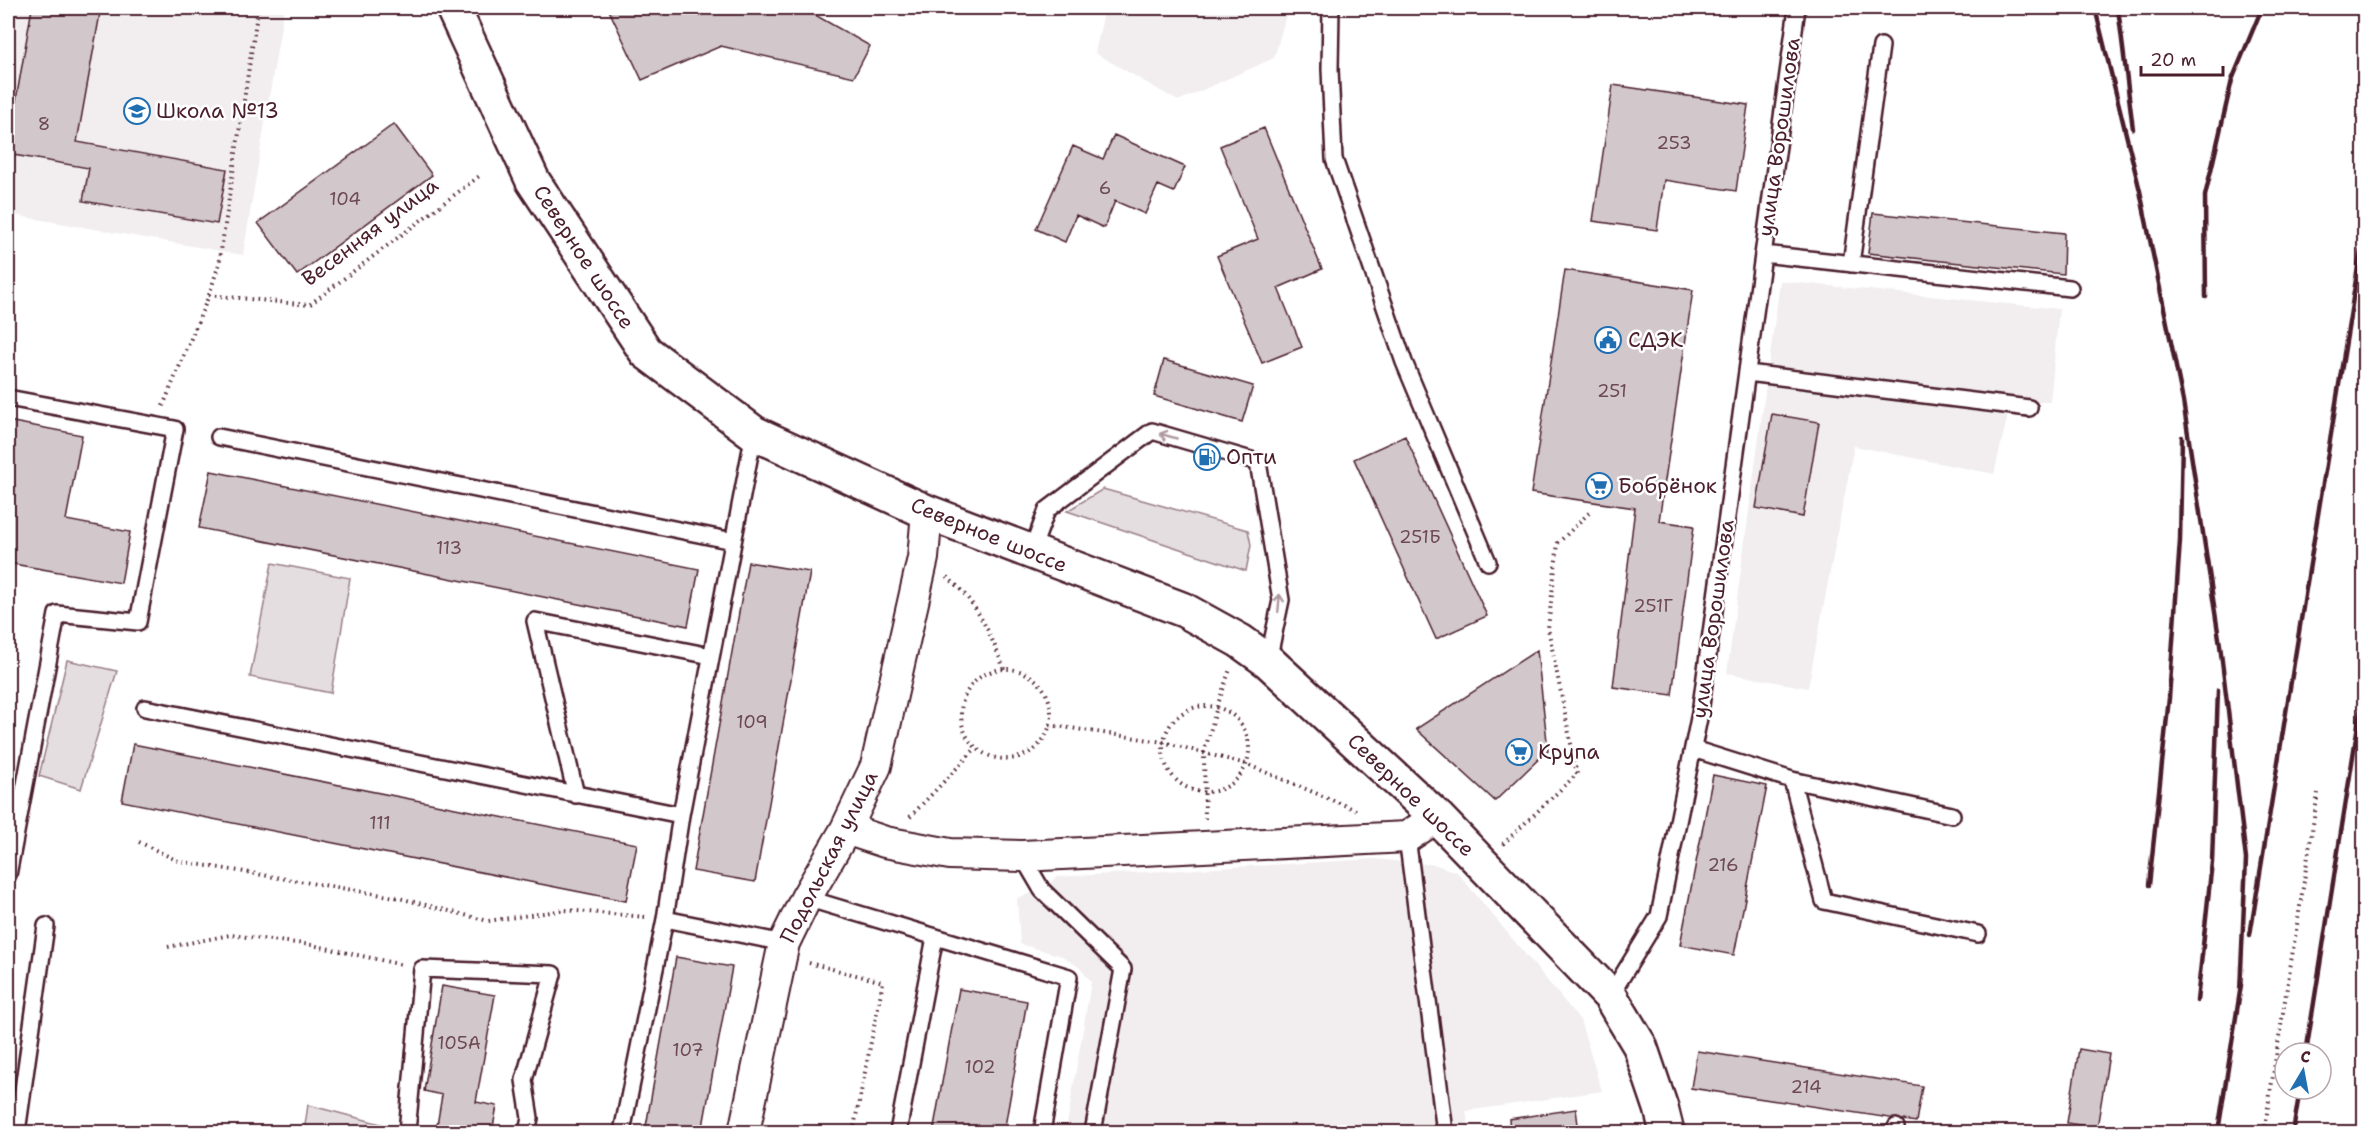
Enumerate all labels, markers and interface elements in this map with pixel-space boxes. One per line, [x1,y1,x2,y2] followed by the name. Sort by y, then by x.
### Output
[1751,36,1807,238] street label: улица Ворошилова
[2141,39,2224,77] scale bar
[2150,48,2196,72] text: 20 m
[122,96,152,126] school or university icon: Школа №13
[156,97,279,125] place label: Школа №13
[38,112,50,136] house number: 8
[1656,131,1692,155] house number: 253
[296,171,444,293] street label: Весенняя улица
[1099,176,1111,200] house number: 6
[527,180,641,334] street label: Северное шоссе
[329,187,361,211] house number: 104
[1593,325,1623,355] public building icon: СДЭК
[1628,326,1684,354] place label: СДЭК
[1597,379,1627,403] house number: 251
[1159,430,1178,441] one-way arrow
[1192,442,1222,472] fuel station icon: Опти
[1226,443,1277,471] place label: Опти
[1584,471,1614,501] supermarket icon: Бобрёнок
[1618,472,1717,500] place label: Бобрёнок
[907,491,1071,579] street label: Северное шоссе
[1685,518,1741,720] street label: улица Ворошилова
[1399,525,1441,549] house number: 251Б
[436,536,462,560] house number: 113
[1274,594,1285,614] one-way arrow
[1633,594,1673,618] house number: 251Г
[736,710,768,734] house number: 109
[1341,727,1481,863] street label: Северное шоссе
[1504,737,1534,767] supermarket icon: Крупа
[1538,738,1600,766] place label: Крупа
[773,766,885,948] street label: Подольская улица
[369,811,391,835] house number: 111
[1707,853,1739,877] house number: 216
[437,1031,481,1055] house number: 105А
[672,1038,704,1062] house number: 107
[2273,1041,2333,1101] north arrow
[2299,1046,2312,1068] text: С
[964,1055,996,1079] house number: 102
[1790,1075,1822,1099] house number: 214

